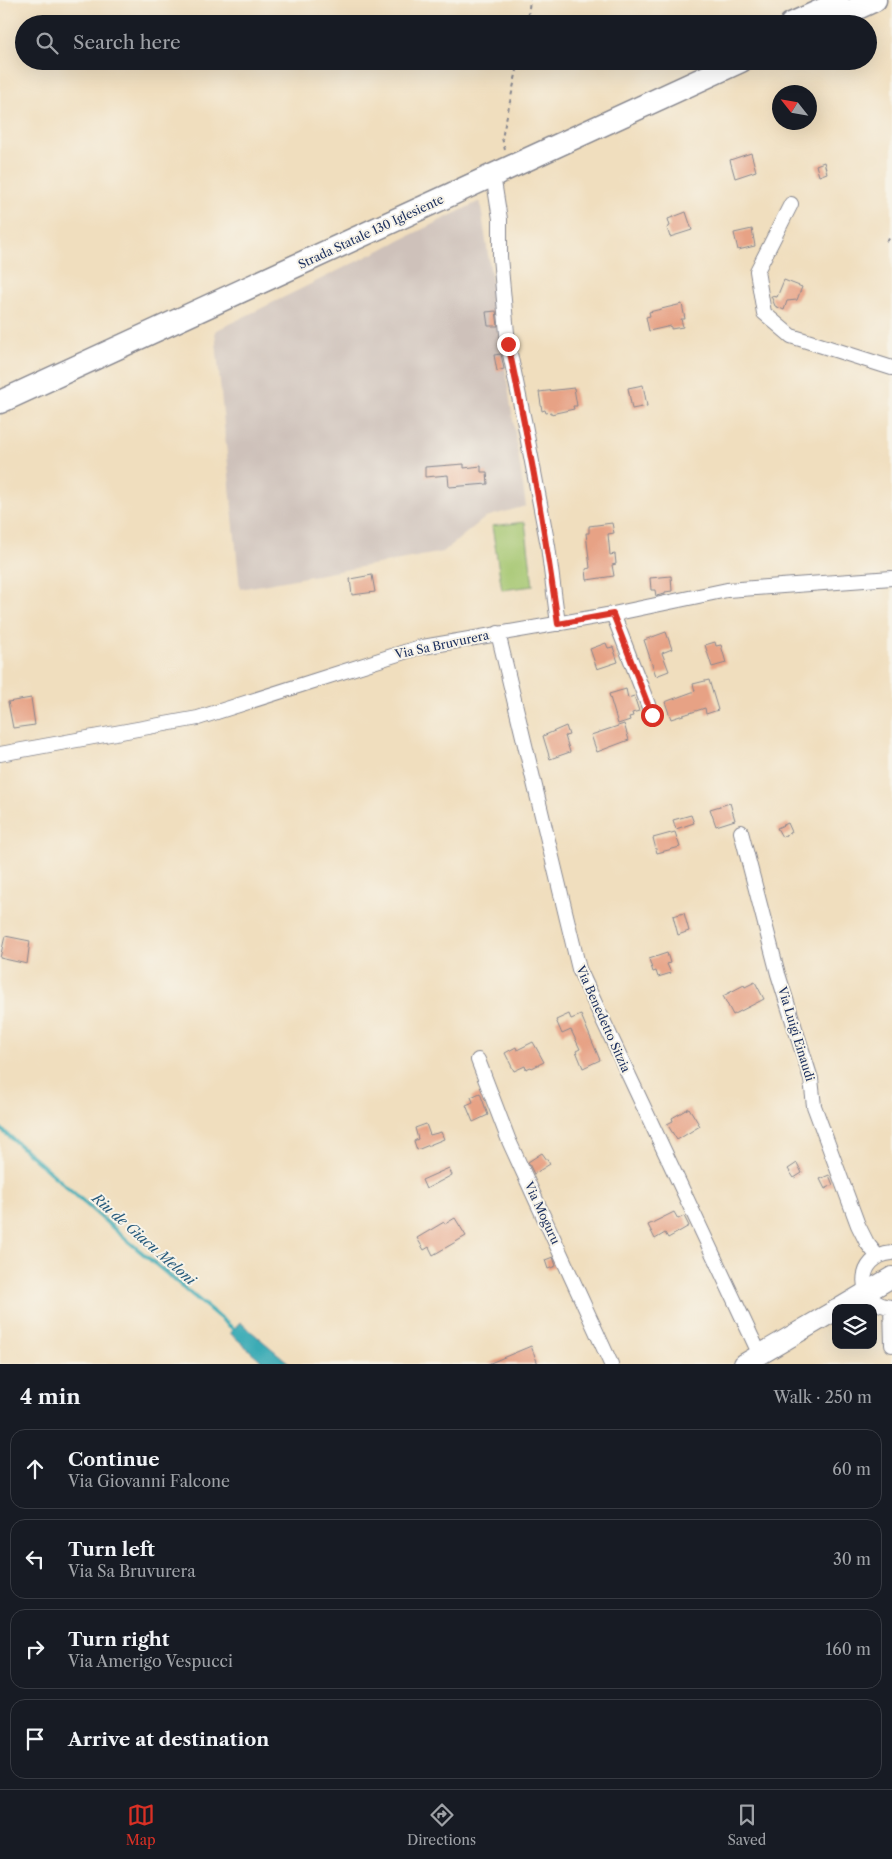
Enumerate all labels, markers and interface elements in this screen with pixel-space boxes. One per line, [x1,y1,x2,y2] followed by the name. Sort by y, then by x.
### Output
[15,15,877,70] search box
[33,29,61,57] icon: search
[73,31,181,54] text: Search here
[772,85,817,130] north arrow
[296,191,446,272] street label: Strada Statale 130 Iglesiente
[497,333,520,356] route end
[393,627,491,662] street label: Via Sa Bruvurera
[641,704,664,727] route start
[573,962,634,1075] street label: Via Benedetto Sitzia
[775,984,818,1083] street label: Via Luigi Einaudi
[521,1178,564,1247] street label: Via Moguru
[88,1188,201,1290] water label: Riu de Giacu Meloni
[832,1304,877,1349] map controls
[832,1304,877,1349] button: layers
[20,1384,81,1409] text: 4 min
[774,1387,872,1407] text: Walk · 250 m
[68,1448,160,1471] text: Continue
[21,1455,49,1483] icon: ahead
[832,1459,871,1479] text: 60 m
[68,1471,230,1491] text: Via Giovanni Falcone
[68,1538,155,1561] text: Turn left
[21,1545,49,1573] icon: left
[833,1549,871,1569] text: 30 m
[68,1561,196,1581] text: Via Sa Bruvurera
[68,1628,169,1651] text: Turn right
[21,1635,49,1663] icon: right
[826,1639,871,1659] text: 160 m
[68,1651,233,1671] text: Via Amerigo Vespucci
[21,1725,49,1753] icon: arrive
[68,1728,269,1751] text: Arrive at destination
[126,1801,156,1849] tab: Map
[407,1801,476,1849] tab: Directions
[727,1801,766,1849] tab: Saved

